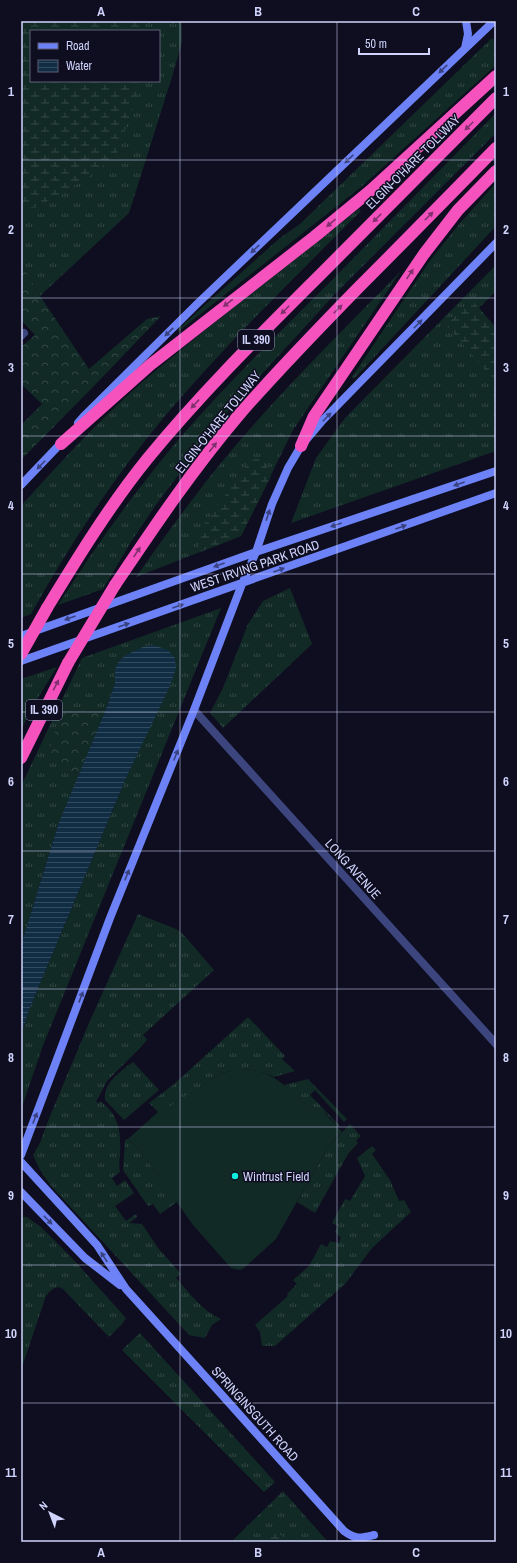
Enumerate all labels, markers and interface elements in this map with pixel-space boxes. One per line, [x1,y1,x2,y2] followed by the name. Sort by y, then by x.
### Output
[97,3,105,20] text: A
[254,3,262,20] text: B
[412,3,420,20] text: C
[30,30,160,82] legend
[359,30,429,56] scale bar
[365,36,387,52] text: 50 m
[66,38,90,54] text: Road
[66,58,93,74] text: Water
[438,64,448,74] one-way arrow
[8,83,14,100] text: 1
[503,83,509,100] text: 1
[362,111,464,213] street label: ELGIN-O'HARE TOLLWAY
[464,121,473,131] one-way arrow
[344,154,354,164] one-way arrow
[424,211,434,221] one-way arrow
[372,213,382,223] one-way arrow
[326,219,336,228] one-way arrow
[8,221,14,238] text: 2
[503,221,509,238] text: 2
[250,244,260,254] one-way arrow
[406,269,414,279] one-way arrow
[223,299,234,307] one-way arrow
[333,304,343,314] one-way arrow
[280,305,290,315] one-way arrow
[413,319,422,329] one-way arrow
[164,327,174,336] one-way arrow
[238,330,274,350] road number: IL 390
[8,359,14,376] text: 3
[503,359,509,376] text: 3
[171,367,265,477] street label: ELGIN-O'HARE TOLLWAY
[190,399,200,409] one-way arrow
[322,412,332,422] one-way arrow
[209,442,218,453] one-way arrow
[36,460,46,470] one-way arrow
[453,481,465,487] one-way arrow
[8,497,14,514] text: 4
[503,497,509,514] text: 4
[265,509,271,521] one-way arrow
[330,523,342,529] one-way arrow
[396,524,408,530] one-way arrow
[188,536,322,596] street label: WEST IRVING PARK ROAD
[133,547,141,557] one-way arrow
[213,563,225,569] one-way arrow
[273,567,285,573] one-way arrow
[172,603,184,609] one-way arrow
[64,616,76,622] one-way arrow
[118,622,130,628] one-way arrow
[8,635,14,652] text: 5
[503,635,509,652] text: 5
[53,679,60,691] one-way arrow
[26,700,62,720] road number: IL 390
[173,748,179,760] one-way arrow
[8,773,14,790] text: 6
[503,773,509,790] text: 6
[321,835,385,903] street label: LONG AVENUE
[125,869,131,881] one-way arrow
[8,911,14,928] text: 7
[503,911,509,928] text: 7
[78,990,84,1002] one-way arrow
[8,1049,14,1066] text: 8
[503,1049,509,1066] text: 8
[32,1112,38,1124] one-way arrow
[243,1168,309,1185] place label: Wintrust Field
[230,1171,240,1181] marker: Wintrust Field
[8,1187,14,1204] text: 9
[503,1187,509,1204] text: 9
[43,1215,53,1225] one-way arrow
[100,1252,108,1262] one-way arrow
[5,1325,17,1342] text: 10
[500,1325,512,1342] text: 10
[208,1363,303,1465] street label: SPRINGINSGUTH ROAD
[5,1464,17,1481] text: 11
[500,1464,512,1481] text: 11
[30,1493,70,1533] north arrow
[36,1498,50,1513] text: N
[97,1544,105,1561] text: A
[254,1544,262,1561] text: B
[412,1544,420,1561] text: C

